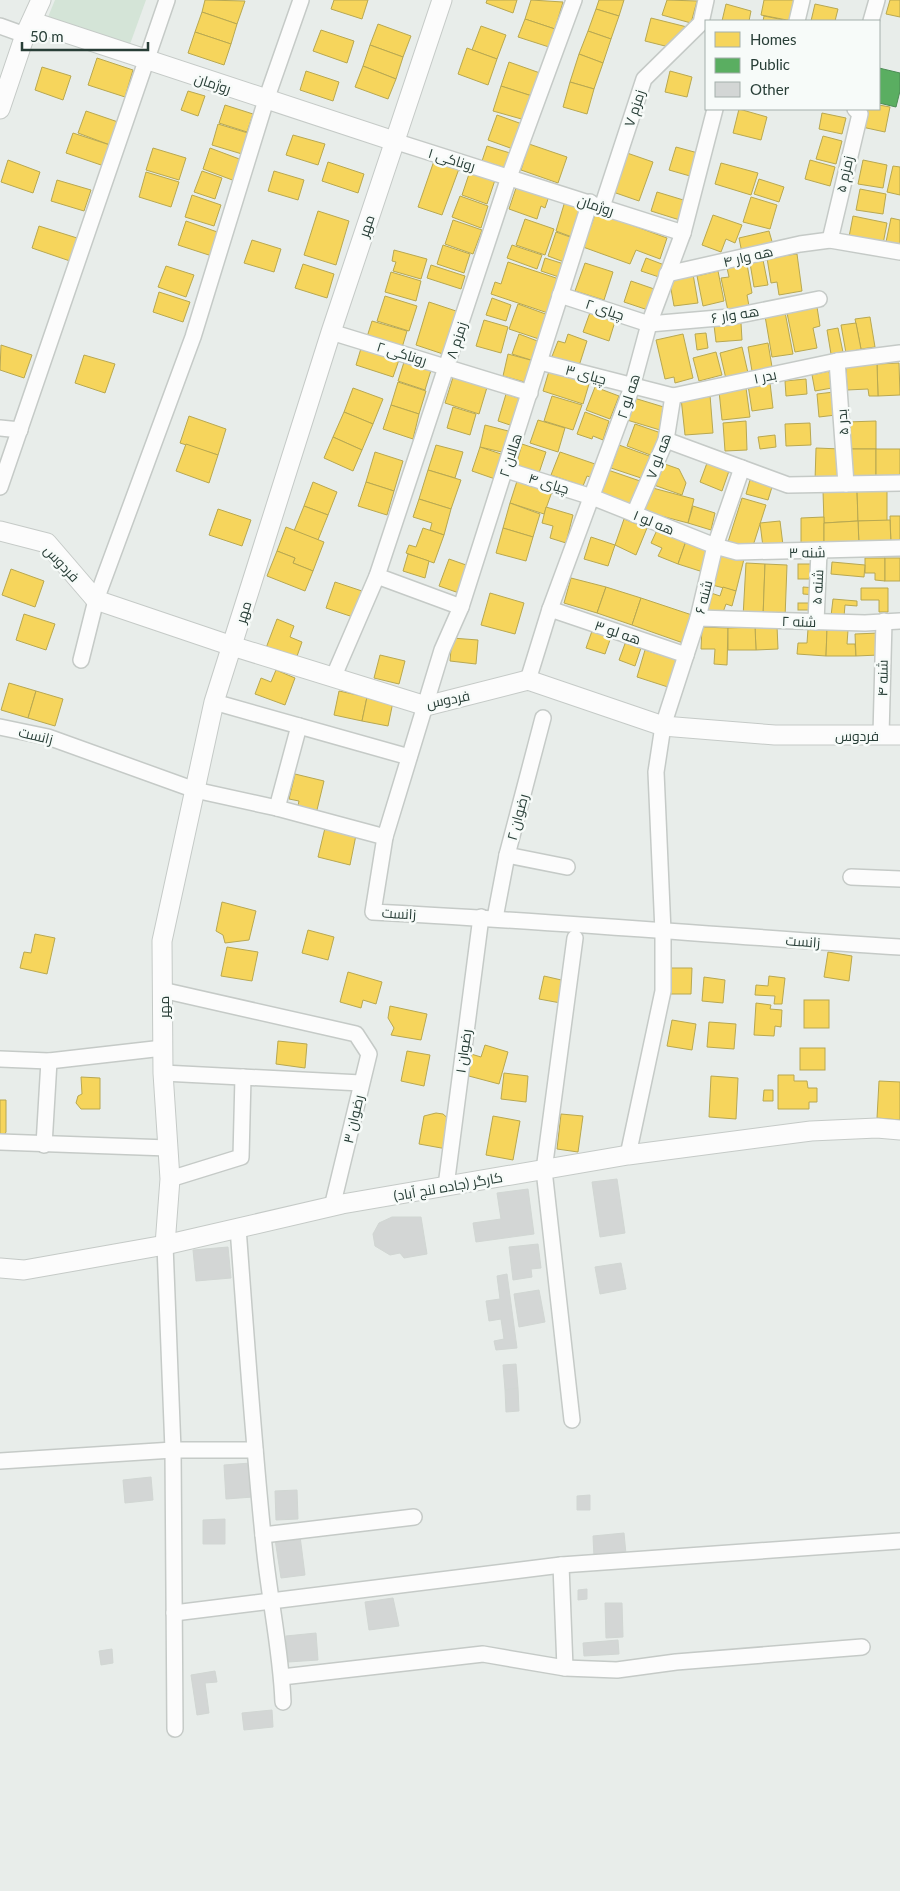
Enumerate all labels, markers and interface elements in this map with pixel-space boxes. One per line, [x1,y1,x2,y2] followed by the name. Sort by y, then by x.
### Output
[22,20,149,52] scale bar
[705,20,880,110] legend
[30,27,64,45] text: 50 m
[750,30,796,48] text: Homes
[750,55,790,73] text: Public
[193,69,233,97] street label: روژمان
[750,80,790,98] text: Other
[620,87,650,129] street label: زمزم ۷
[426,144,478,174] street label: روناکی ۱
[832,154,858,194] street label: زمزم ۵
[576,191,616,219] street label: روژمان
[354,213,378,240] street label: مهر
[721,242,775,270] street label: هه وار ۴
[583,295,626,325] street label: چیای ۲
[710,302,760,326] street label: هه وار ۶
[442,319,472,361] street label: زمزم ۸
[375,337,429,369] street label: روناکی ۲
[563,360,608,390] street label: چیای ۳
[752,365,778,387] street label: بدر ۱
[613,372,643,420] street label: هه لو ۲
[833,408,851,436] street label: بدر ۵
[495,431,525,479] street label: هالان ۲
[642,431,674,481] street label: هه لو ۷
[526,469,571,499] street label: چیای ۴
[631,506,677,538] street label: هه لو ۱
[41,541,83,585] street label: فردوس
[788,543,826,561] street label: شنه ۳
[808,569,826,605] street label: شنه ۵
[691,578,715,616] street label: شنه ۶
[231,599,254,626] street label: مهر
[781,612,817,630] street label: شنه ۲
[593,616,643,648] street label: هه لو ۳
[873,660,891,696] street label: شنه ۴
[425,686,471,712] street label: فردوس
[17,723,55,747] street label: زانست
[835,727,879,744] street label: فردوس
[503,792,531,842] street label: رضوان ۲
[381,904,417,922] street label: زانست
[785,931,821,951] street label: زانست
[155,996,172,1019] street label: مهر
[452,1028,474,1074] street label: رضوان ۱
[339,1093,367,1145] street label: رضوان ۳
[392,1168,504,1205] street label: کارگر (جاده لنج آباد)

